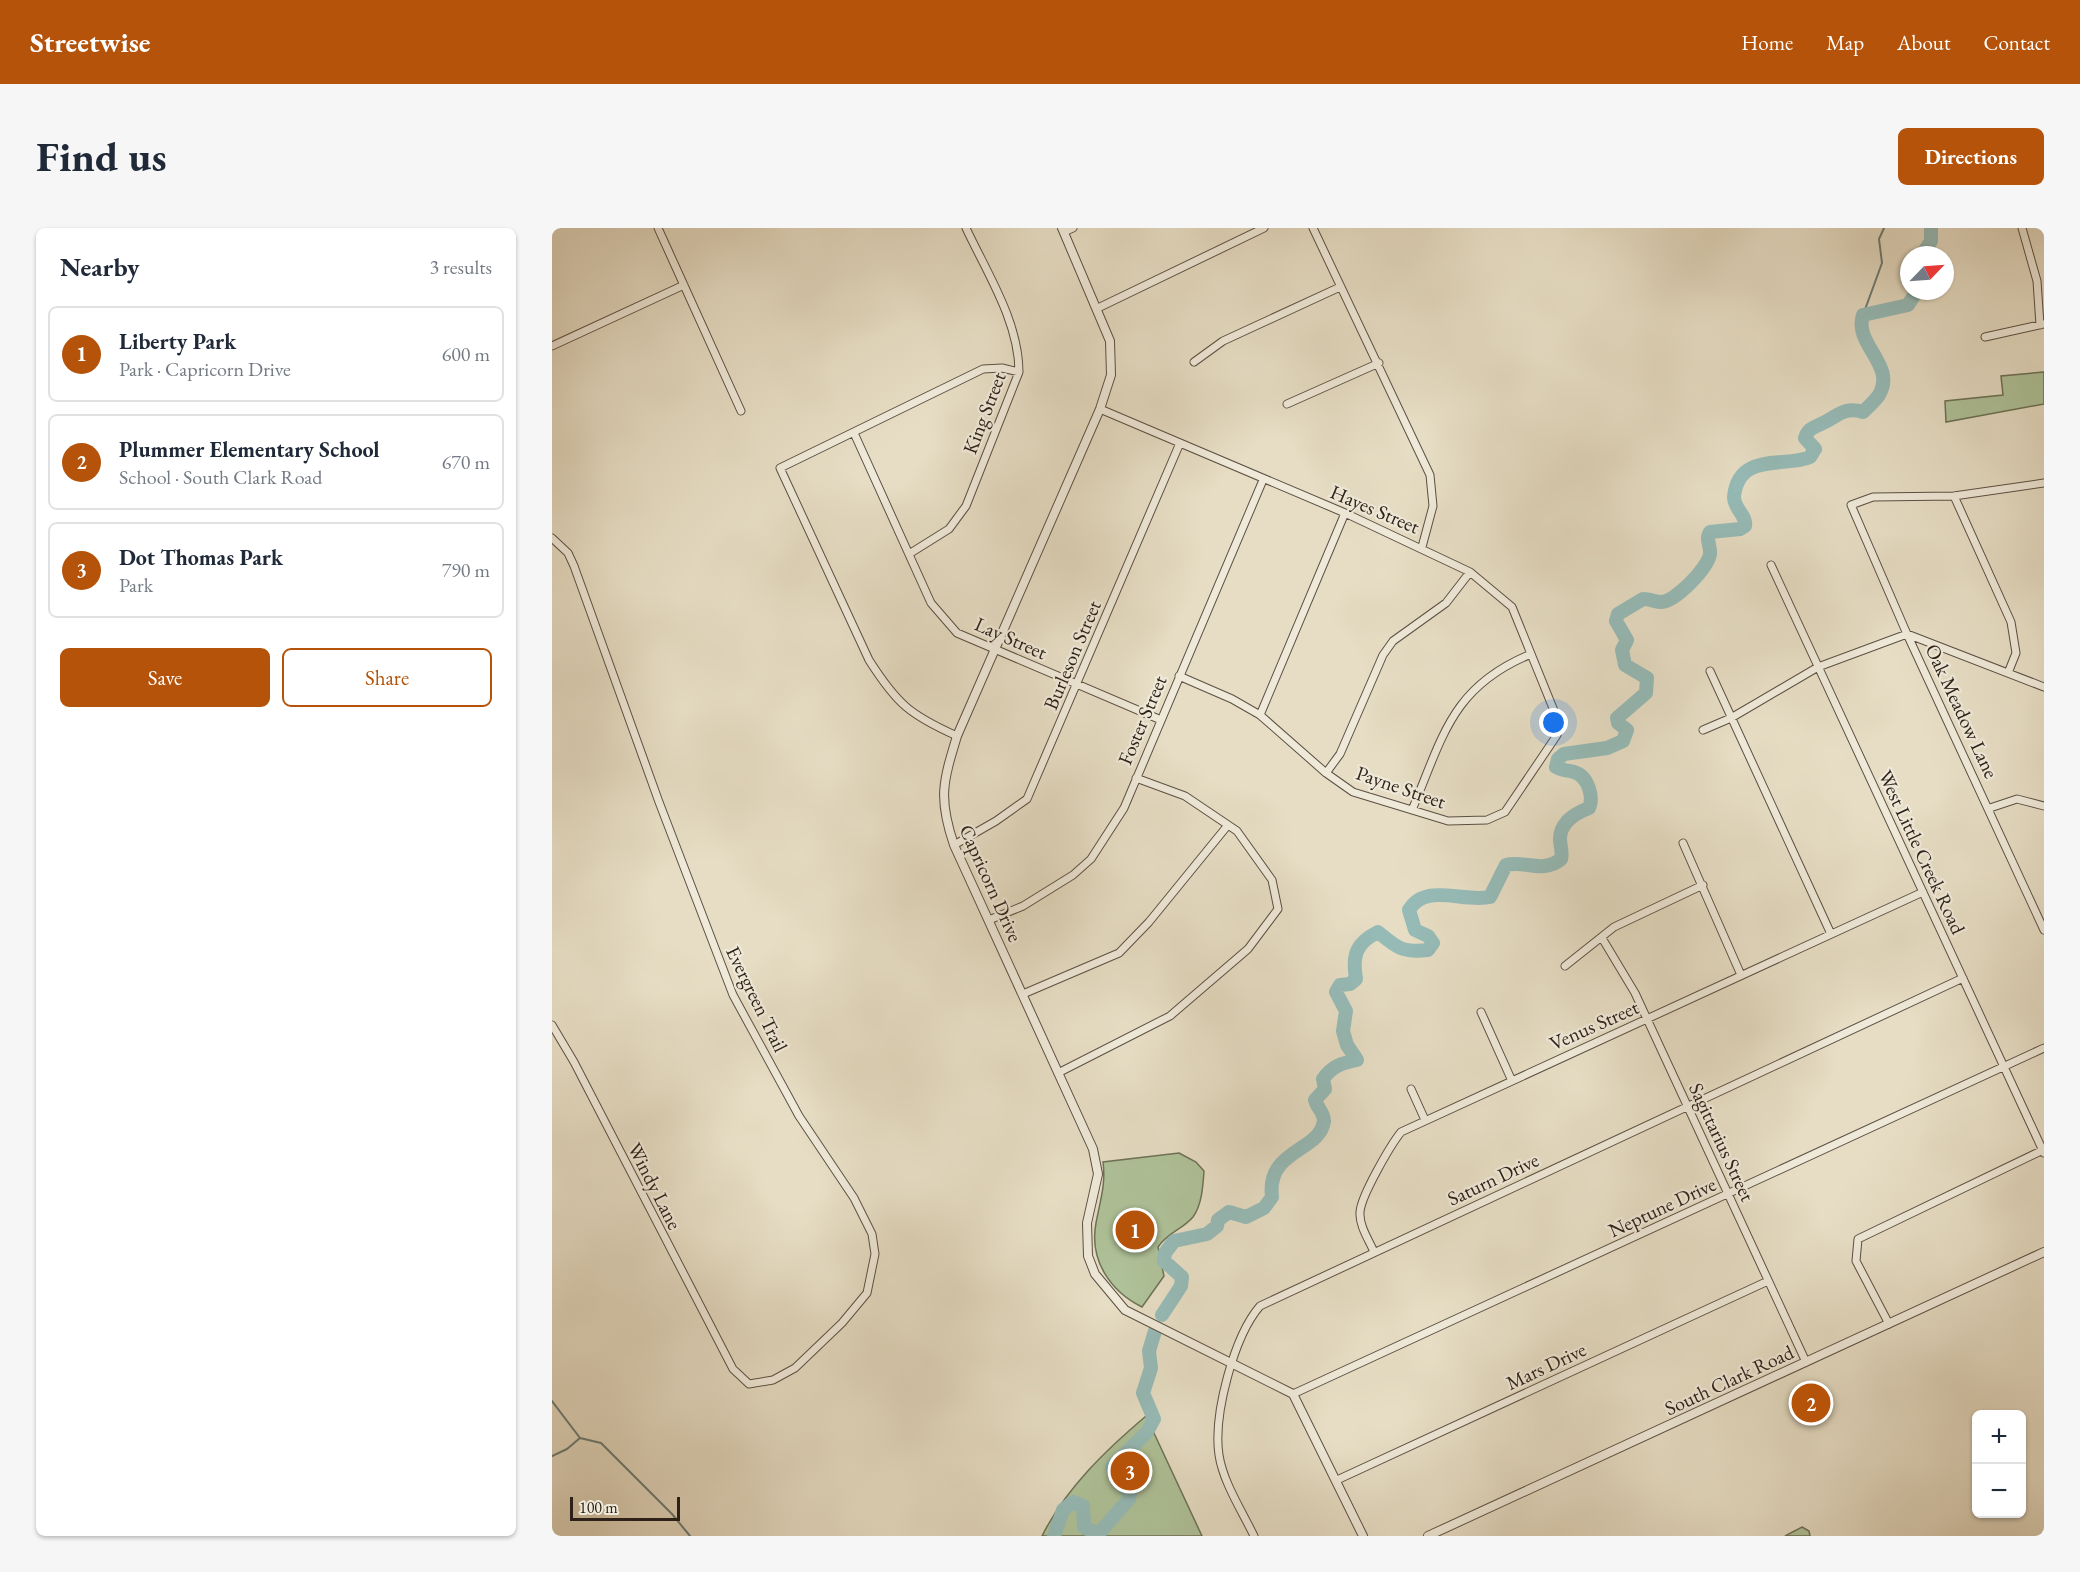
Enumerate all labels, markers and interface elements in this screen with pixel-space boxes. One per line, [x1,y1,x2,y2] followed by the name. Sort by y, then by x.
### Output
[30,24,150,60] text: Streetwise
[1741,29,1793,56] text: Home
[1826,29,1864,56] text: Map
[1897,29,1950,56] text: About
[1983,29,2050,56] text: Contact
[1898,128,2044,185] button: Directions
[36,129,167,184] text: Find us
[1900,246,1954,300] north arrow
[60,250,140,284] text: Nearby
[429,254,492,280] text: 3 results
[119,327,236,356] text: Liberty Park
[76,341,87,367] text: 1
[442,341,490,367] text: 600 m
[119,356,291,382] text: Park · Capricorn Drive
[957,368,1012,458] street label: King Street
[119,435,379,464] text: Plummer Elementary School
[76,449,87,475] text: 2
[442,449,490,475] text: 670 m
[119,464,322,490] text: School · South Clark Road
[1326,479,1424,540] street label: Hayes Street
[119,543,283,572] text: Dot Thomas Park
[76,557,87,583] text: 3
[442,557,490,583] text: 790 m
[119,572,153,598] text: Park
[1037,596,1107,714] street label: Burleson Street
[971,611,1052,666] street label: Lay Street
[1919,640,2005,783] street label: Oak Meadow Lane
[60,648,270,707] button: Save
[282,648,492,707] button: Share
[1112,671,1173,769] street label: Foster Street
[1539,708,1568,737] your location
[1353,760,1450,815] street label: Payne Street
[1873,766,1972,939] street label: West Little Creek Road
[954,820,1029,946] street label: Capricorn Drive
[720,942,794,1056] street label: Evergreen Trail
[1545,994,1643,1056] street label: Venus Street
[1683,1079,1761,1206] street label: Sagittarius Street
[622,1138,688,1234] street label: Windy Lane
[1443,1146,1543,1212] street label: Saturn Drive
[1604,1171,1720,1243] street label: Neptune Drive
[1116,1208,1154,1252] pin: 1
[1502,1336,1590,1396] street label: Mars Drive
[1660,1338,1798,1421] street label: South Clark Road
[1792,1380,1830,1426] pin: 2
[1972,1410,2026,1518] map controls
[1972,1410,2026,1464] button: +
[1110,1448,1150,1494] pin: 3
[1972,1464,2026,1518] button: −
[570,1494,680,1522] scale bar
[579,1497,618,1518] text: 100 m

